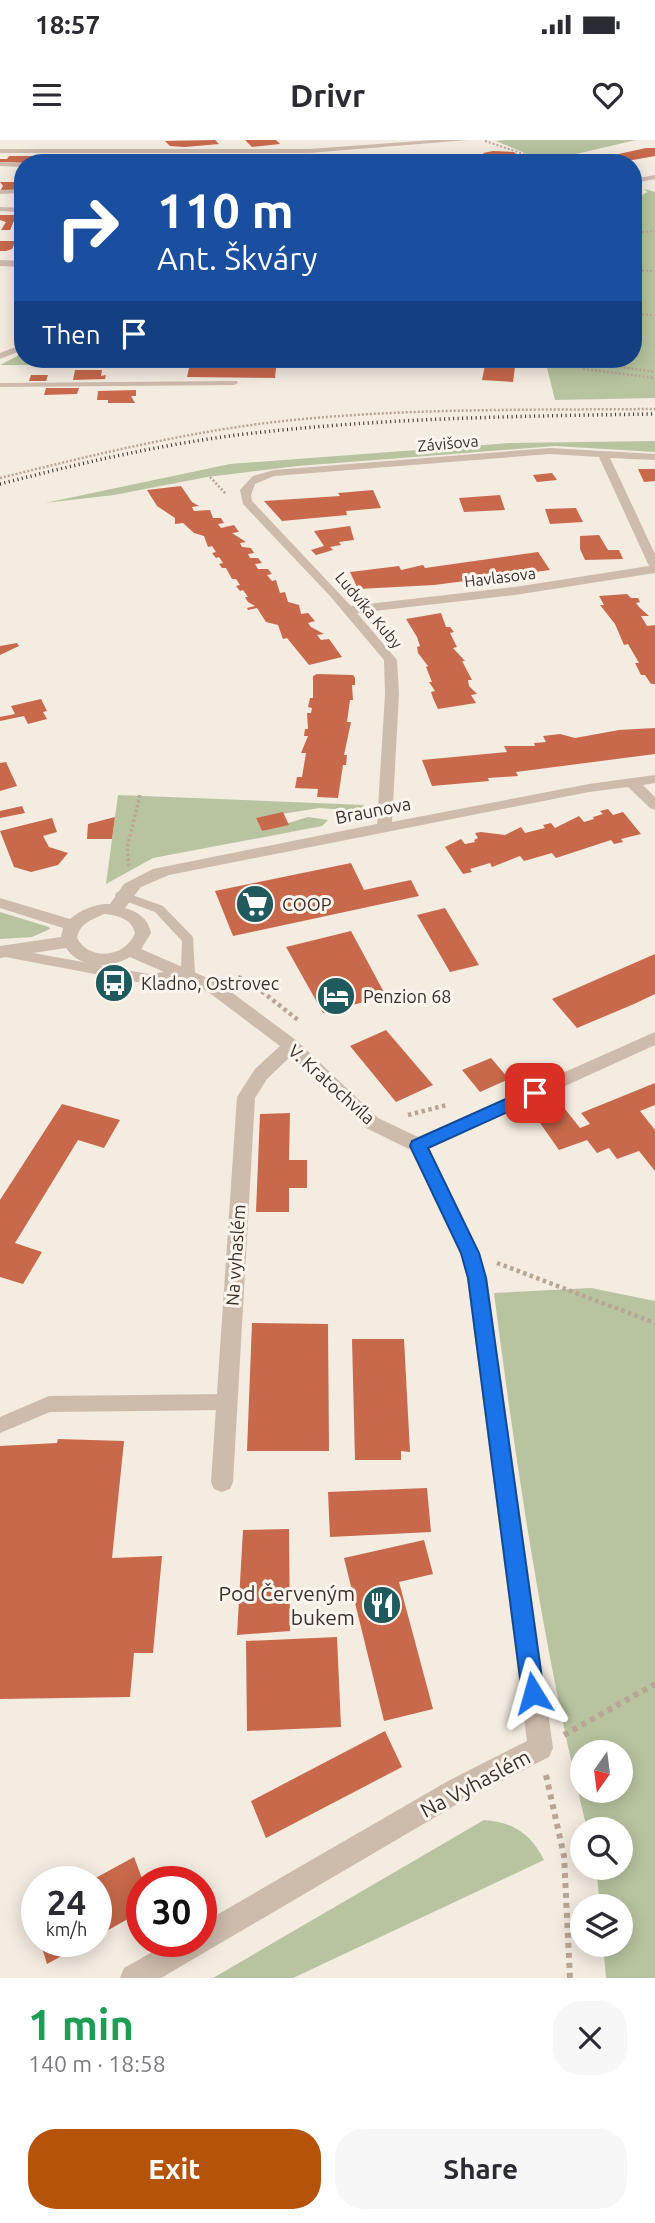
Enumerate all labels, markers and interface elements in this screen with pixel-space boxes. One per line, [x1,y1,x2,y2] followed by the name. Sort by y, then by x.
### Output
[35,10,100,39] text: 18:57
[28,76,66,114] icon: menu
[589,76,627,114] icon: heart
[290,77,365,113] text: Drivr
[42,182,133,273] icon: right
[157,182,294,237] text: 110 m
[157,240,318,276] text: Ant. Škváry
[115,315,153,353] icon: arrive
[42,320,101,349] text: Then
[417,431,479,455] street label: Závišova
[463,564,537,590] street label: Havlasova
[332,568,406,652] street label: Ludvíka Kuby
[334,793,412,827] street label: Braunova
[234,883,276,925] supermarket icon: COOP
[282,894,332,914] place label: COOP
[93,962,135,1004] bus stop icon: Kladno, Ostrovec
[141,973,279,993] place label: Kladno, Ostrovec
[315,975,357,1017] hotel icon: Penzion 68
[363,986,452,1006] place label: Penzion 68
[285,1040,379,1128] street label: V. Kratochvíla
[505,1063,565,1123] pin
[516,1074,554,1112] icon: arrive
[221,1204,249,1306] street label: Na vyhaslém
[219,1581,355,1629] place label: Pod Červeným bukem
[361,1584,403,1626] restaurant icon: Pod Červeným bukem
[496,1656,570,1730] position arrow
[570,1740,634,1802] north arrow
[570,1740,633,1957] map controls
[416,1744,534,1822] street label: Na Vyhaslém
[570,1817,633,1880] button: search
[126,1866,217,1957] speed limit sign: 30
[47,1882,86,1922] text: 24
[570,1894,633,1957] button: layers
[46,1919,87,1939] text: km/h
[28,2001,134,2048] text: 1 min
[553,2001,627,2075] button: close
[28,2051,166,2076] text: 140 m · 18:58
[28,2129,321,2209] button: Exit
[335,2129,627,2209] button: Share

